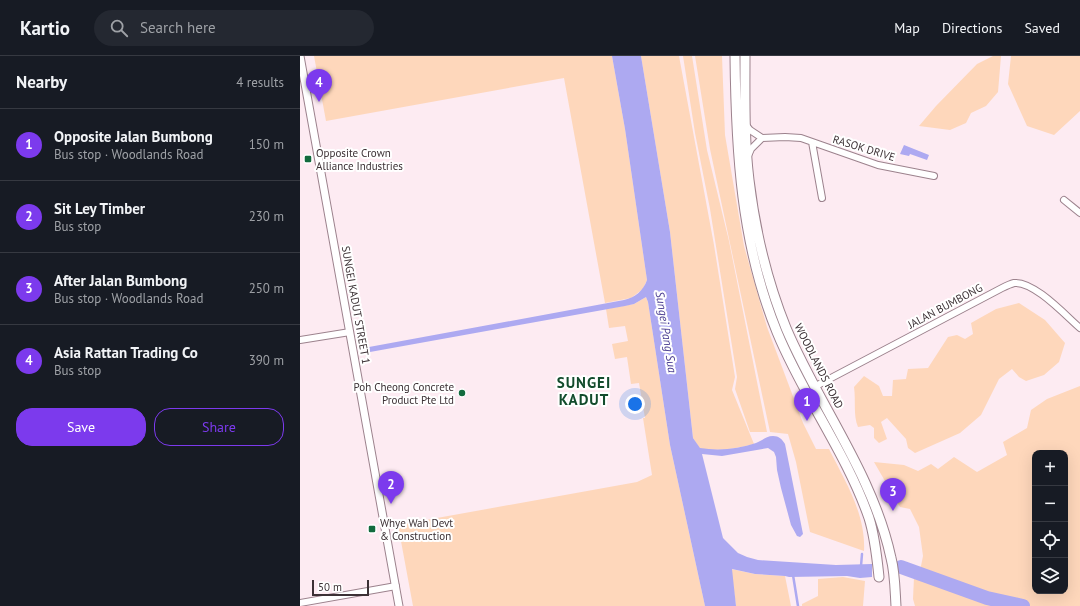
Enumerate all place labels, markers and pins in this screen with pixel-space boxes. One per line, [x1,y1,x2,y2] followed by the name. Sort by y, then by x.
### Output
[306,69,332,102] pin: 4
[316,146,403,173] place label: Opposite Crown Alliance Industries
[303,154,313,164] marker: Opposite Crown Alliance Industries
[354,380,454,407] place label: Poh Cheong Concrete Product Pte Ltd
[457,388,467,398] marker: Poh Cheong Concrete Product Pte Ltd
[794,388,820,421] pin: 1
[378,471,404,504] pin: 2
[880,478,906,511] pin: 3
[380,516,453,543] place label: Whye Wah Devt & Construction
[367,524,377,534] marker: Whye Wah Devt & Construction

